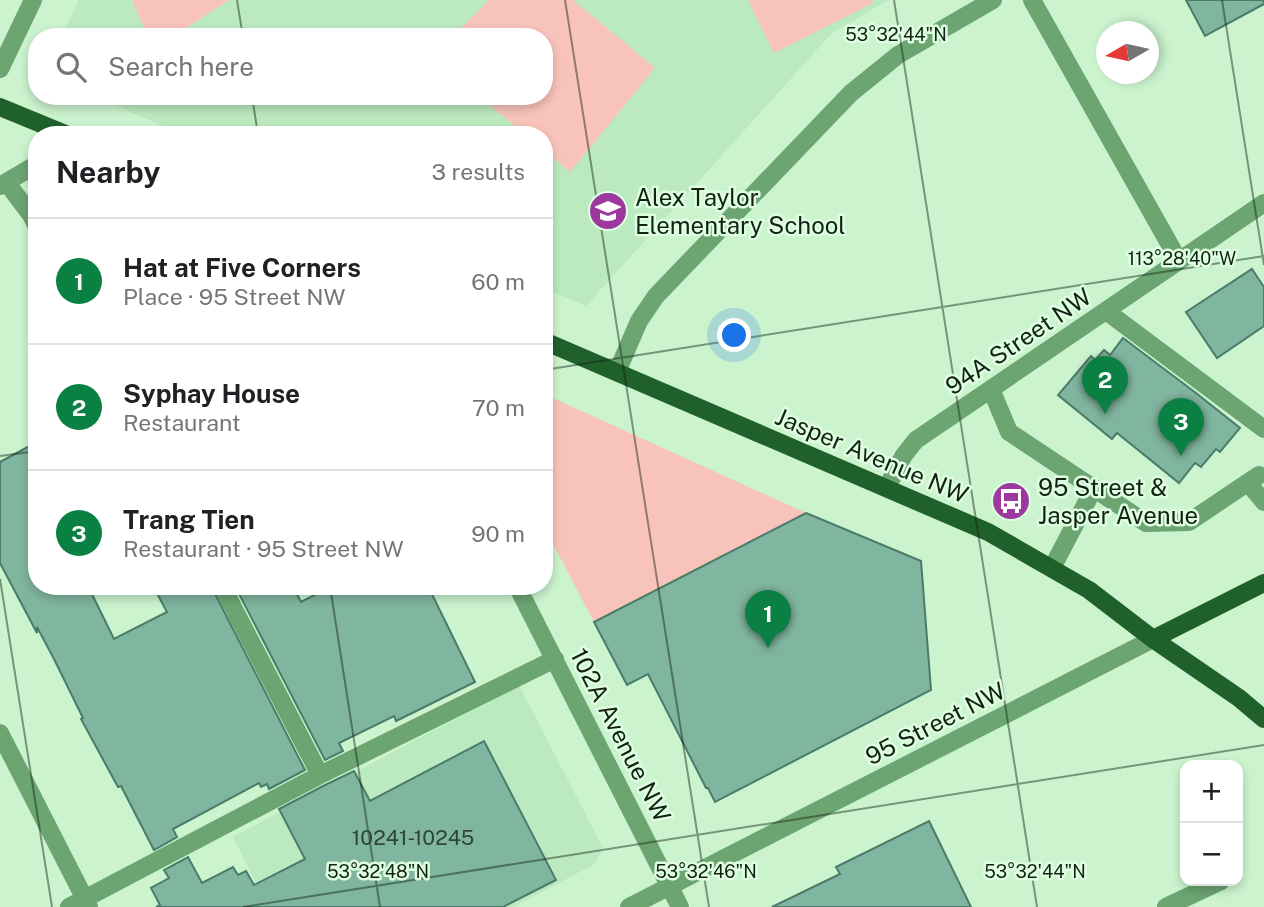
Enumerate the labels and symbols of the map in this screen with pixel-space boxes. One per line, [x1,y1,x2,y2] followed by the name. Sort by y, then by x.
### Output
[1096,21,1159,84] north arrow
[845,24,947,45] text: 53°32'44"N
[635,183,846,239] place label: Alex Taylor Elementary School
[587,190,629,232] school or university icon: Alex Taylor Elementary School
[1128,248,1236,269] text: 113°28'40"W
[940,282,1096,400] street label: 94A Street NW
[717,318,751,352] your location
[1082,356,1128,414] pin: 2
[1158,398,1204,456] pin: 3
[771,402,973,508] street label: Jasper Avenue NW
[1038,473,1198,529] place label: 95 Street & Jasper Avenue
[990,480,1032,522] bus stop icon: 95 Street & Jasper Avenue
[745,590,791,648] pin: 1
[565,644,677,826] street label: 102A Avenue NW
[860,676,1010,770] street label: 95 Street NW
[352,825,474,850] house number: 10241-10245
[327,861,429,882] text: 53°32'48"N
[655,861,757,882] text: 53°32'46"N
[984,861,1086,882] text: 53°32'44"N

